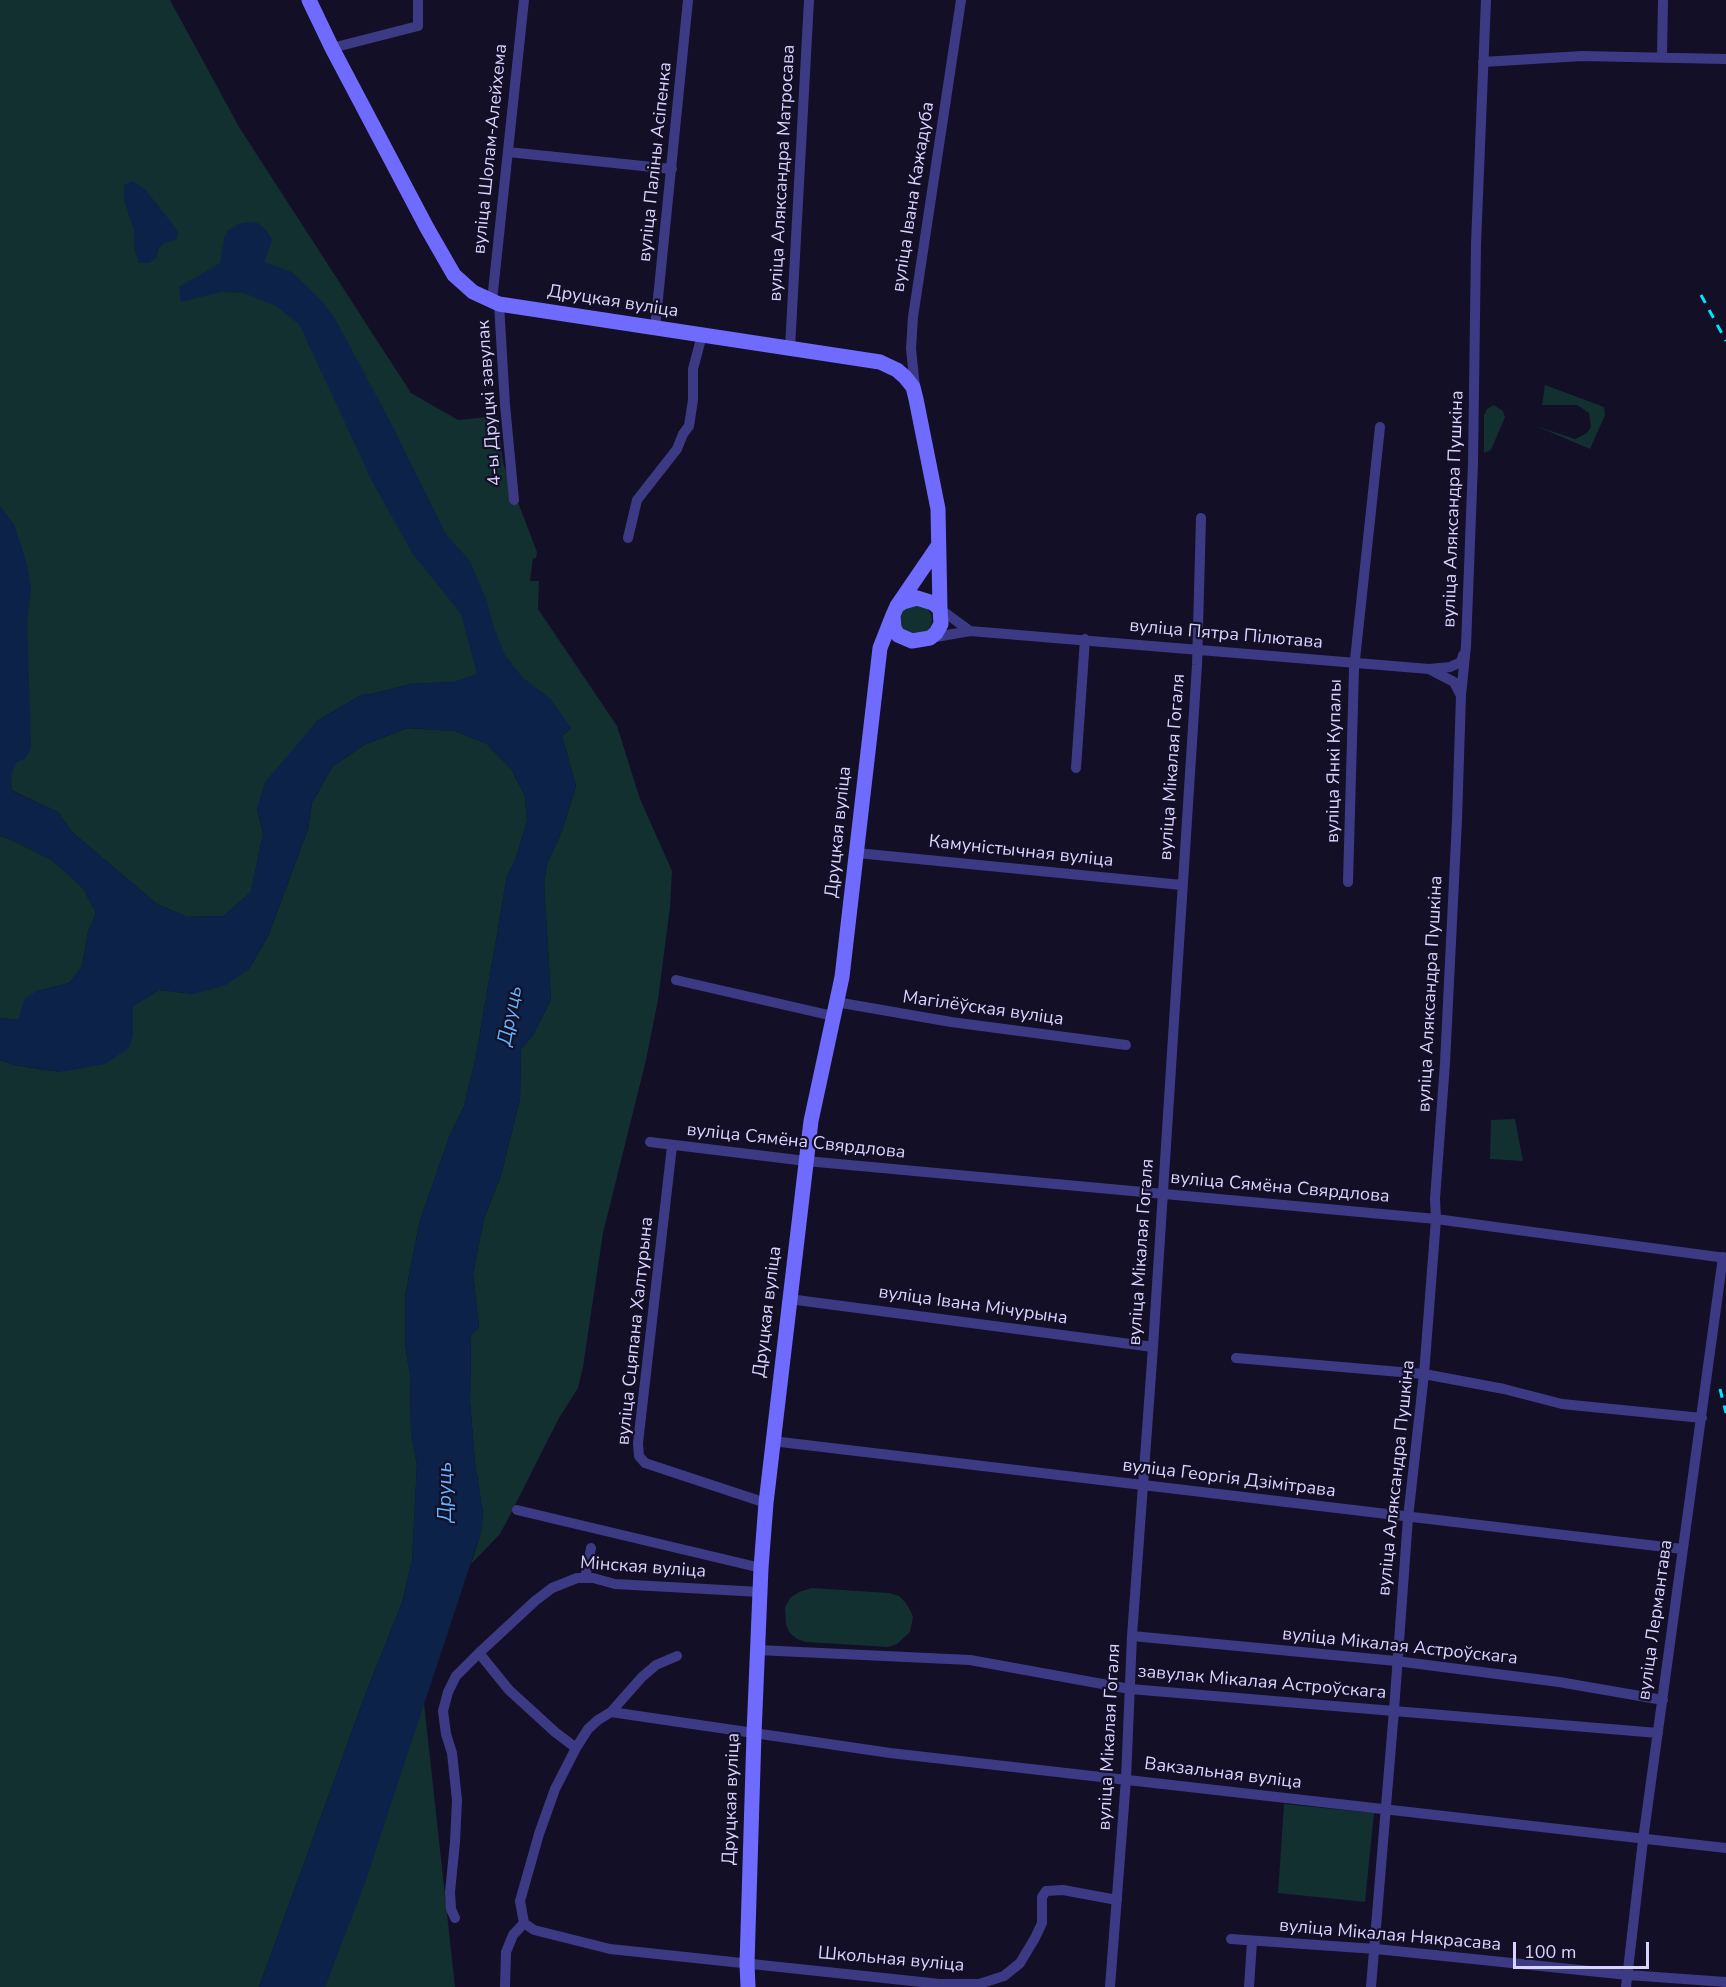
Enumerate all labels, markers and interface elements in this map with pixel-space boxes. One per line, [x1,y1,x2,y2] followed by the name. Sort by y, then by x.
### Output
[469,43,513,255] street label: вуліца Шолам-Алейхема
[765,44,801,302] street label: вуліца Аляксандра Матросава
[635,61,677,263] street label: вуліца Паліны Асіпенка
[888,100,940,294] street label: вуліца Івана Кажадуба
[546,281,680,323] street label: Друцкая вуліца
[473,319,507,487] street label: 4-ы Друцкі завулак
[1439,390,1469,628] street label: вуліца Аляксандра Пушкіна
[1128,616,1324,654] street label: вуліца Пятра Пілютава
[1156,673,1190,861] street label: вуліца Мікалая Гогаля
[1323,679,1347,843] street label: вуліца Янкі Купалы
[821,765,857,899] street label: Друцкая вуліца
[928,832,1114,872] street label: Камуністычная вуліца
[1414,875,1448,1113] street label: вуліца Аляксандра Пушкіна
[493,984,529,1048] water label: Друць
[901,987,1065,1031] street label: Магілёўская вуліца
[686,1120,906,1164] street label: вуліца Сямёна Свярдлова
[1125,1158,1159,1346] street label: вуліца Мікалая Гогаля
[1170,1168,1390,1208] street label: вуліца Сямёна Свярдлова
[613,1216,659,1446] street label: вуліца Сцяпана Халтурына
[749,1245,787,1379] street label: Друцкая вуліца
[877,1282,1069,1330] street label: вуліца Івана Мічурына
[1374,1359,1420,1597] street label: вуліца Аляксандра Пушкіна
[1121,1455,1337,1503] street label: вуліца Георгія Дзімітрава
[434,1462,458,1522] water label: Друць
[1634,1538,1678,1702] street label: вуліца Лермантава
[579,1553,707,1583] street label: Мінская вуліца
[1281,1624,1519,1670] street label: вуліца Мікалая Астроўскага
[1094,1643,1126,1831] street label: вуліца Мікалая Гогаля
[1137,1661,1387,1705] street label: завулак Мікалая Астроўскага
[719,1733,745,1865] street label: Друцкая вуліца
[1143,1754,1303,1794] street label: Вакзальная вуліца
[1278,1916,1502,1956] street label: вуліца Мікалая Някрасава
[1516,1930,1652,1968] scale bar
[1524,1940,1576,1964] text: 100 m
[817,1943,965,1977] street label: Школьная вуліца

